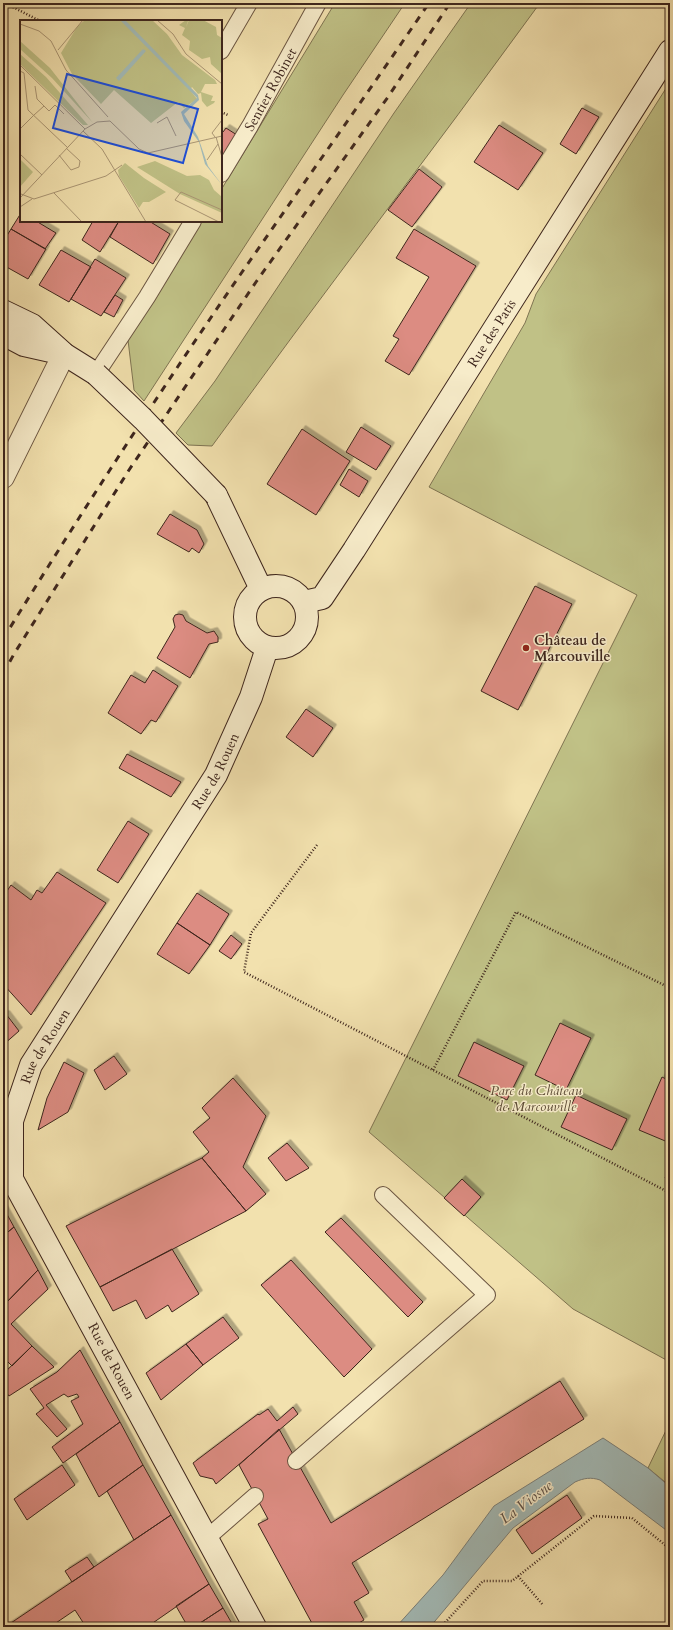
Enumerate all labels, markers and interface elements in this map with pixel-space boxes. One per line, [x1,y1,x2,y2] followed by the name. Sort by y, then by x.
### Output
[20,20,222,222] inset map
[240,44,302,135] street label: Sentier Robinet
[463,295,521,371] street label: Rue des Patis
[534,631,610,666] place label: Château de Marcouville
[521,643,531,653] marker: Château de Marcouville
[187,730,244,813] street label: Rue de Rouen
[16,1005,75,1086] street label: Rue de Rouen
[490,1081,582,1116] park label: Parc du Château de Marcouville
[83,1320,140,1403] street label: Rue de Rouen
[496,1476,557,1528] water label: La Viosne

